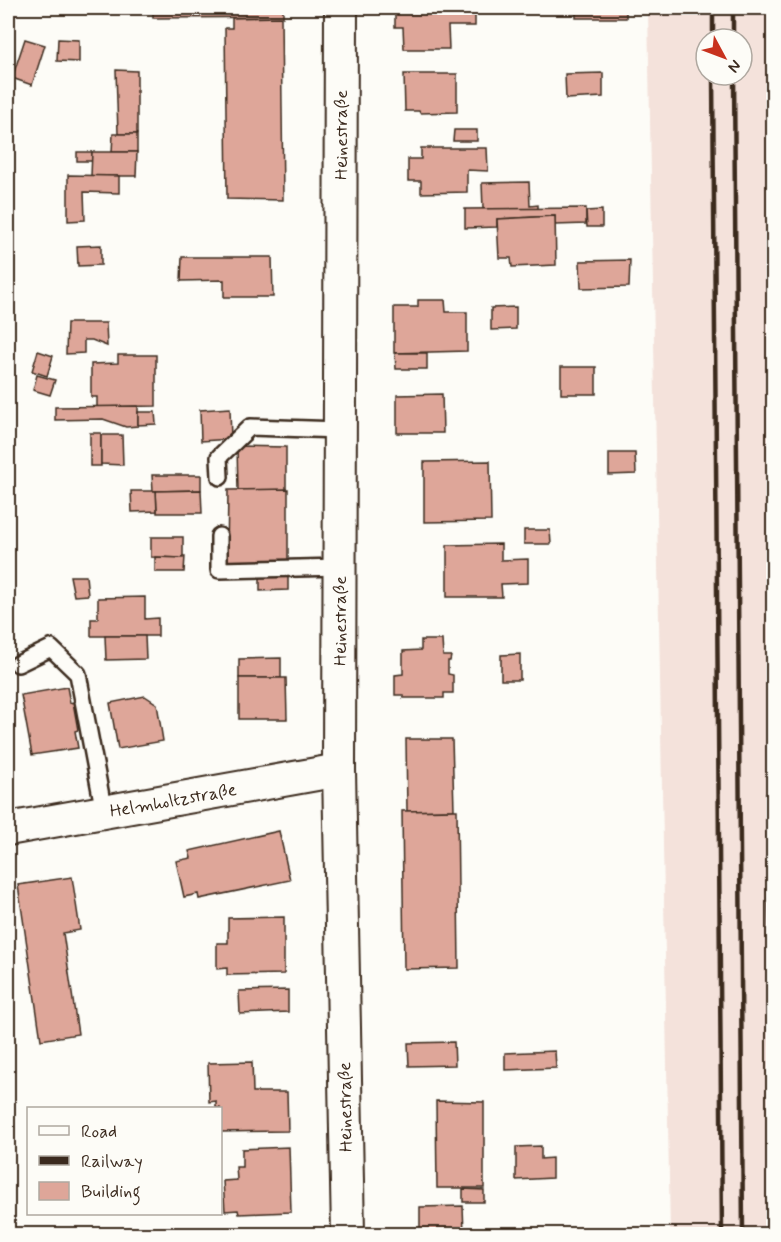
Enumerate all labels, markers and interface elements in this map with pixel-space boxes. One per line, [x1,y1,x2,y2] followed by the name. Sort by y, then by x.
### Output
[694,27,754,87] north arrow
[723,55,746,77] text: N
[330,90,354,180] street label: Heinestraße
[329,576,353,666] street label: Heinestraße
[108,778,239,824] street label: Helmholtzstraße
[333,1062,359,1152] street label: Heinestraße
[27,1107,222,1215] legend
[81,1120,117,1144] text: Road
[81,1150,143,1174] text: Railway
[81,1180,141,1206] text: Building

